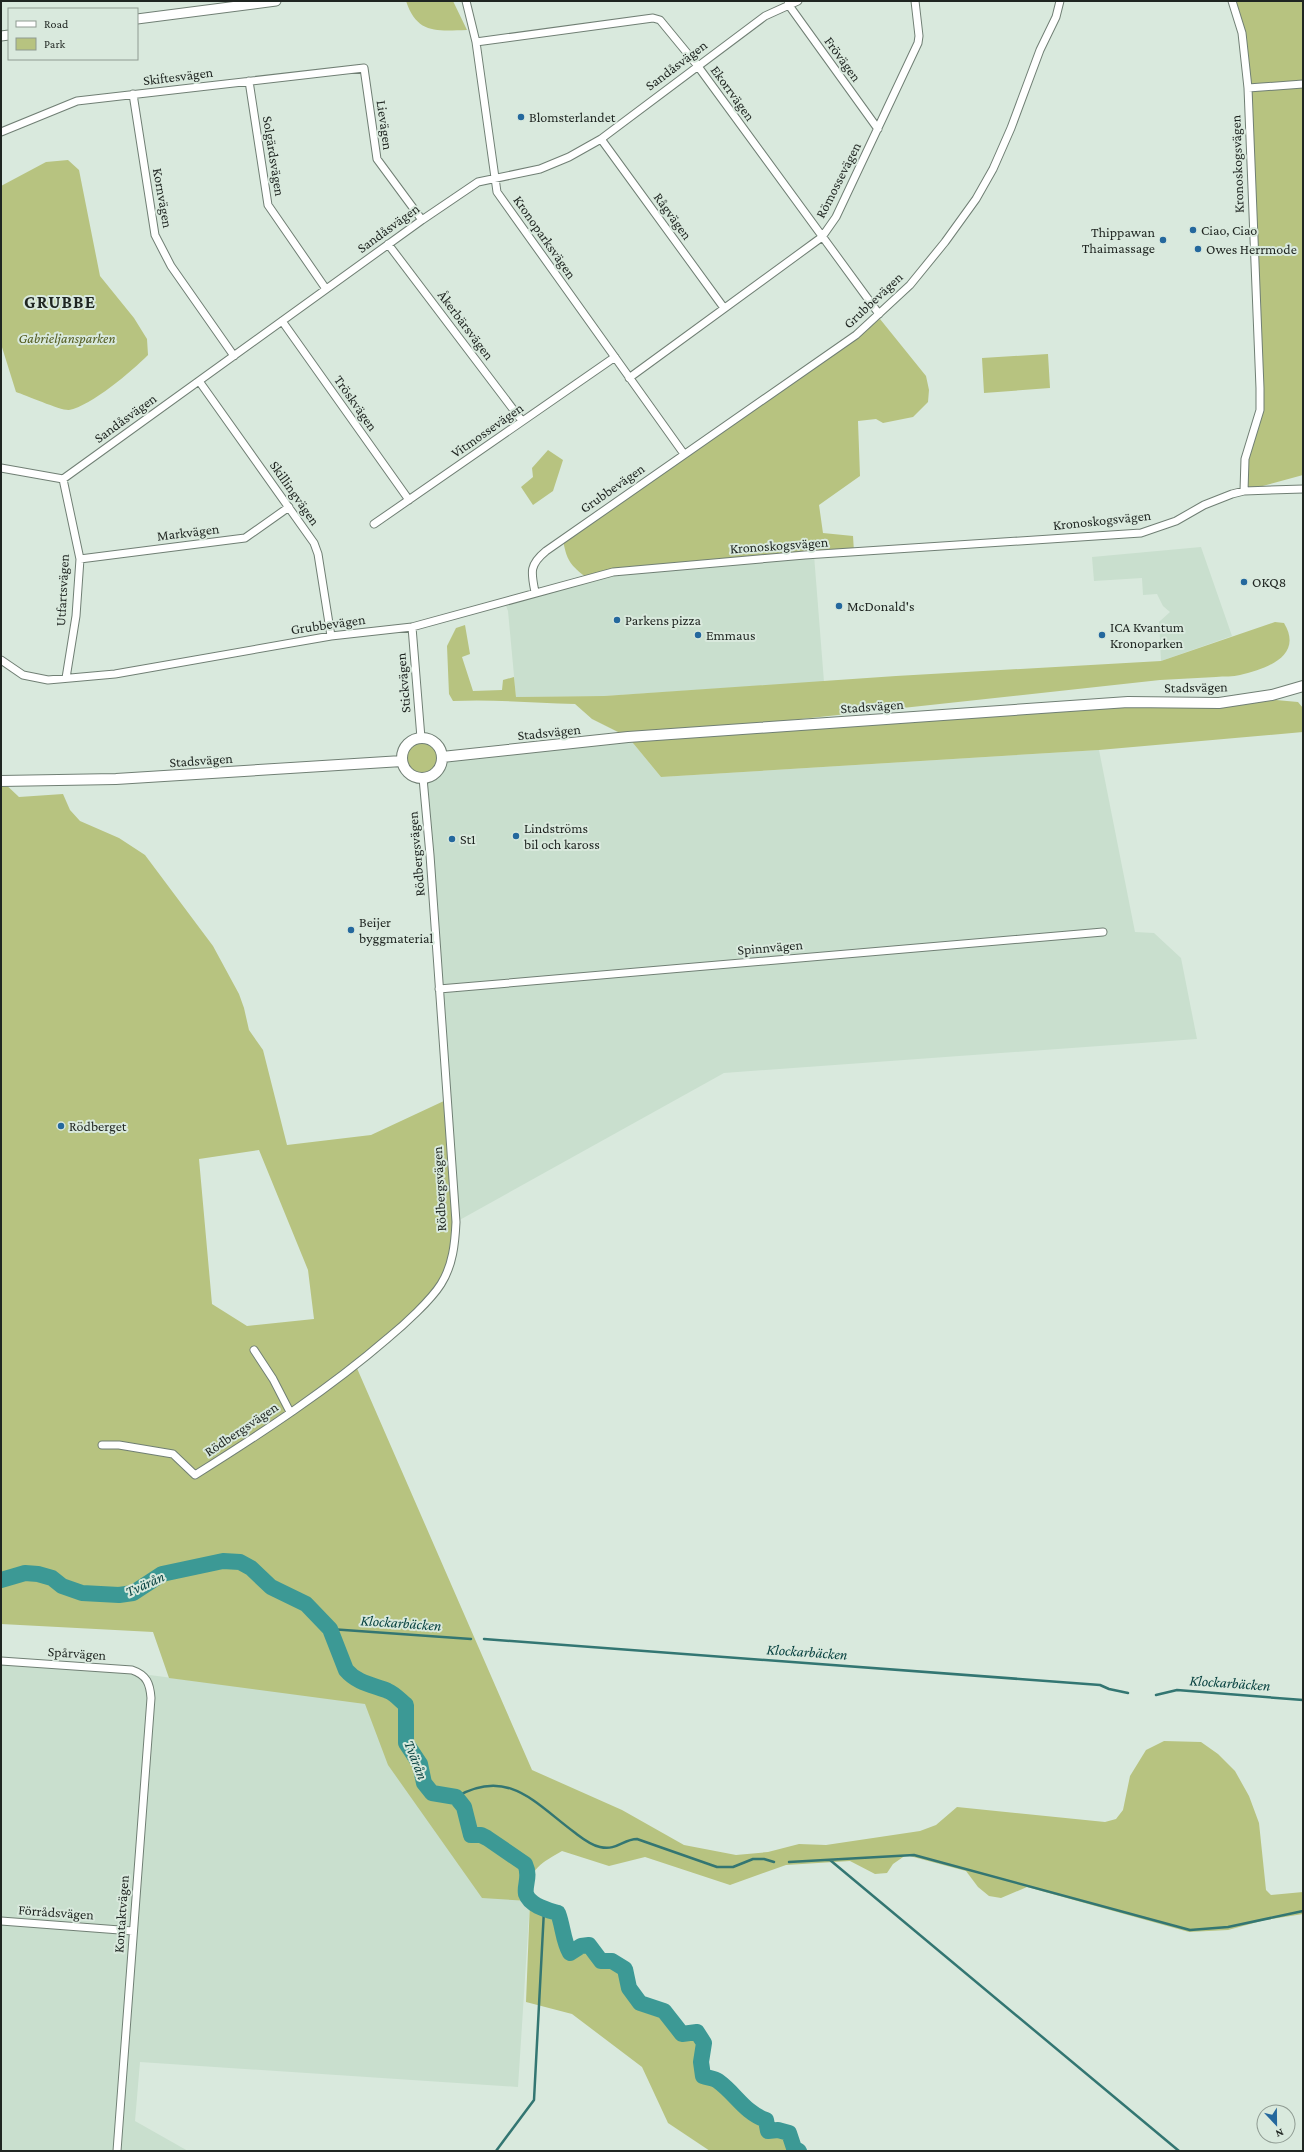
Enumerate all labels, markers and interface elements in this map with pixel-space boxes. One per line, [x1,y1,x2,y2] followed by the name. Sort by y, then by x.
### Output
[8,8,138,60] legend
[44,17,69,31] text: Road
[821,33,865,85] street label: Frövägen
[642,36,710,93] street label: Sandåsvägen
[44,37,66,51] text: Park
[708,62,759,124] street label: Ekorrvägen
[142,64,214,88] street label: Skiftesvägen
[374,99,396,151] street label: Lievägen
[529,109,616,125] place label: Blomsterlandet
[516,112,526,122] marker: Blomsterlandet
[1227,114,1247,213] street label: Kronoskogsvägen
[260,115,288,198] street label: Solgärdsvägen
[812,139,864,221] street label: Römossevägen
[150,167,176,230] street label: Kornvägen
[651,189,696,243] street label: Rågvägen
[510,192,580,282] street label: Kronoparksvägen
[354,200,423,256] street label: Sandåsvägen
[1201,222,1257,238] place label: Ciao, Ciao
[1082,224,1155,256] place label: Thippawan Thaimassage
[1188,225,1198,235] marker: Ciao, Ciao
[1158,235,1168,245] marker: Thippawan Thaimassage
[1206,241,1297,257] place label: Owes Herrmode
[1193,244,1203,254] marker: Owes Herrmode
[840,268,906,331] street label: Grubbevägen
[435,287,498,363] street label: Åkerbärsvägen
[24,292,96,312] district label: GRUBBE
[19,330,116,347] park label: Gabrieljansparken
[331,372,381,434] street label: Tröskvägen
[91,390,160,446] street label: Sandåsvägen
[448,399,527,461] street label: Vitmossevägen
[267,458,323,529] street label: Skillingvägen
[577,460,648,516] street label: Grubbevägen
[1052,507,1152,533] street label: Kronoskogsvägen
[156,520,221,544] street label: Markvägen
[729,534,829,556] street label: Kronoskogsvägen
[52,553,72,627] street label: Utfartsvägen
[1252,574,1286,590] place label: OKQ8
[1239,577,1249,587] marker: OKQ8
[847,598,914,614] place label: McDonald's
[834,601,844,611] marker: McDonald's
[290,611,367,637] street label: Grubbevägen
[625,612,701,628] place label: Parkens pizza
[612,615,622,625] marker: Parkens pizza
[1110,619,1184,651] place label: ICA Kvantum Kronoparken
[706,627,756,643] place label: Emmaus
[693,630,703,640] marker: Emmaus
[1097,630,1107,640] marker: ICA Kvantum Kronoparken
[392,652,414,714] street label: Stickvägen
[1164,678,1228,696] street label: Stadsvägen
[840,696,905,716] street label: Stadsvägen
[517,721,582,743] street label: Stadsvägen
[169,750,234,770] street label: Stadsvägen
[404,810,428,897] street label: Rödbergsvägen
[524,820,600,852] place label: Lindströms bil och kaross
[460,831,476,847] place label: St1
[511,831,521,841] marker: Lindströms bil och kaross
[447,834,457,844] marker: St1
[359,914,434,946] place label: Beijer byggmaterial
[346,925,356,935] marker: Beijer byggmaterial
[737,936,804,958] street label: Spinnvägen
[69,1118,127,1134] place label: Rödberget
[56,1121,66,1131] marker: Rödberget
[429,1146,449,1232] street label: Rödbergsvägen
[201,1398,281,1459] street label: Rödbergsvägen
[123,1568,167,1600] water label: Tvärån
[360,1612,442,1634] water label: Klockarbäcken
[766,1641,848,1663] water label: Klockarbäcken
[47,1643,107,1663] street label: Spårvägen
[1189,1672,1271,1694] water label: Klockarbäcken
[401,1738,431,1782] water label: Tvärån
[110,1874,132,1953] street label: Kontaktvägen
[18,1901,95,1923] street label: Förrådsvägen
[1256,2104,1296,2144] north arrow
[1274,2126,1285,2140] text: N

